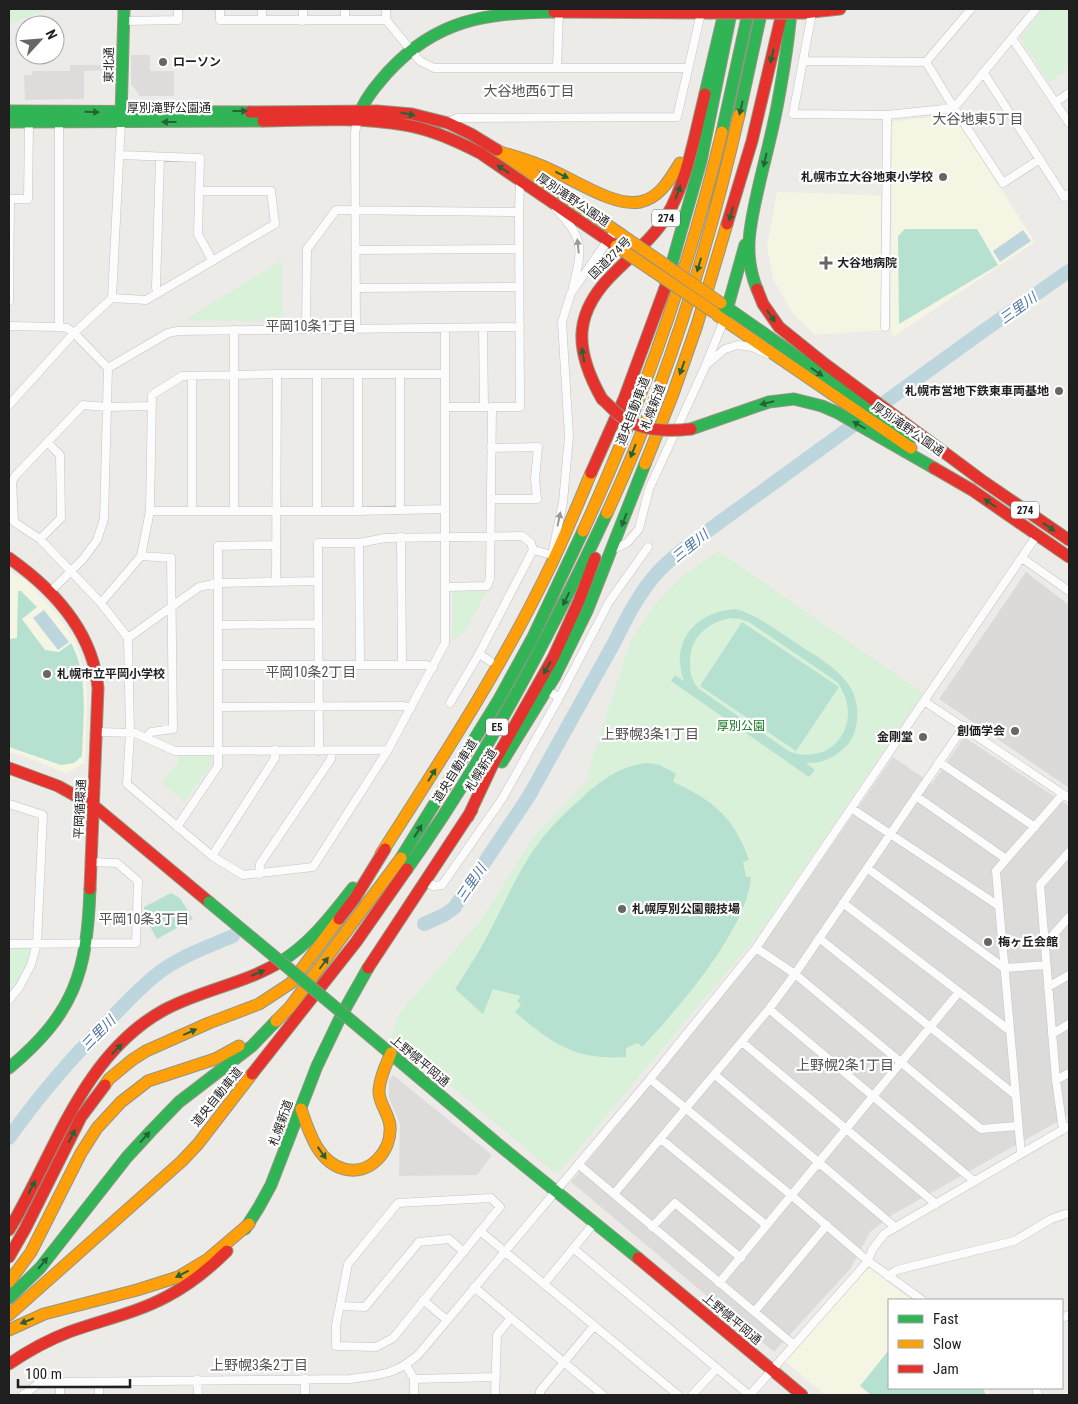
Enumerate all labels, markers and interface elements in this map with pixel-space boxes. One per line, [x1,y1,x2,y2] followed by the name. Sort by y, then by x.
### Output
[15,15,65,65] north arrow
[43,27,61,42] text: N
[102,47,116,83] street label: 東北通
[768,49,776,64] one-way arrow
[173,55,221,69] place label: ローソン
[157,56,169,68] marker: ローソン
[484,83,574,99] district label: 大谷地西6丁目
[737,100,745,115] one-way arrow
[127,101,211,115] street label: 厚別滝野公園通
[233,107,249,115] one-way arrow
[85,108,101,116] one-way arrow
[401,110,417,118] one-way arrow
[933,111,1023,127] district label: 大谷地東5丁目
[161,118,177,126] one-way arrow
[761,153,769,168] one-way arrow
[496,164,510,174] one-way arrow
[801,170,933,184] place label: 札幌市立大谷地東小学校
[534,171,612,229] street label: 厚別滝野公園通
[555,171,569,179] one-way arrow
[937,171,949,183] marker: 札幌市立大谷地東小学校
[674,184,682,199] one-way arrow
[727,206,735,221] one-way arrow
[652,210,680,227] road number: 274
[586,234,634,282] street label: 国道274号
[574,237,582,253] one-way arrow
[819,256,833,270] marker: 大谷地病院
[837,256,897,270] place label: 大谷地病院
[695,257,703,272] one-way arrow
[996,288,1041,327] water label: 三里川
[766,309,776,323] one-way arrow
[266,318,356,334] district label: 平岡10条1丁目
[578,347,586,363] one-way arrow
[678,361,685,376] one-way arrow
[810,367,824,377] one-way arrow
[614,375,652,447] street label: 道央自動車道
[638,382,668,432] street label: 札幌新道
[905,384,1049,398] place label: 札幌市営地下鉄東車両基地
[1053,385,1065,397] marker: 札幌市営地下鉄東車両基地
[759,399,774,407] one-way arrow
[870,399,946,459] street label: 厚別滝野公園通
[852,420,866,429] one-way arrow
[629,444,637,459] one-way arrow
[984,498,997,508] one-way arrow
[1011,502,1039,518] road number: 274
[556,510,564,526] one-way arrow
[620,513,628,528] one-way arrow
[1042,522,1056,531] one-way arrow
[669,525,713,565] water label: 三里川
[562,592,570,606] one-way arrow
[543,661,551,675] one-way arrow
[266,664,356,680] district label: 平岡10条2丁目
[57,667,165,681] place label: 札幌市立平岡小学校
[41,668,53,680] marker: 札幌市立平岡小学校
[486,719,508,736] road number: E5
[717,719,765,733] park label: 厚別公園
[957,724,1005,738] place label: 創価学会
[1009,725,1021,737] marker: 創価学会
[601,726,699,742] district label: 上野幌3条1丁目
[877,730,913,744] place label: 金剛堂
[917,731,929,743] marker: 金剛堂
[430,737,480,805] street label: 道央自動車道
[462,746,500,794] street label: 札幌新道
[428,769,437,782] one-way arrow
[71,779,89,839] street label: 平岡循環通
[414,825,423,838] one-way arrow
[453,859,490,905] water label: 三里川
[632,902,740,916] place label: 札幌厚別公園競技場
[616,903,628,915] marker: 札幌厚別公園競技場
[99,911,189,927] district label: 平岡10条3丁目
[998,935,1058,949] place label: 梅ヶ丘会館
[982,936,994,948] marker: 梅ヶ丘会館
[318,957,329,970] one-way arrow
[251,968,265,976] one-way arrow
[78,1011,120,1054] water label: 三里川
[183,1027,197,1035] one-way arrow
[388,1032,452,1090] street label: 上野幌平岡通
[111,1043,123,1055] one-way arrow
[796,1057,894,1073] district label: 上野幌2条1丁目
[189,1065,245,1129] street label: 道央自動車道
[266,1098,296,1148] street label: 札幌新道
[68,1129,76,1143] one-way arrow
[139,1131,151,1143] one-way arrow
[317,1146,327,1160] one-way arrow
[28,1179,36,1194] one-way arrow
[38,1257,49,1270] one-way arrow
[175,1270,189,1278] one-way arrow
[700,1290,764,1348] street label: 上野幌平岡通
[888,1299,1063,1389] legend
[933,1310,958,1328] text: Fast
[19,1317,34,1325] one-way arrow
[933,1335,962,1353] text: Slow
[18,1356,130,1388] scale bar
[210,1357,308,1373] district label: 上野幌3条2丁目
[933,1360,959,1378] text: Jam
[25,1365,62,1383] text: 100 m

